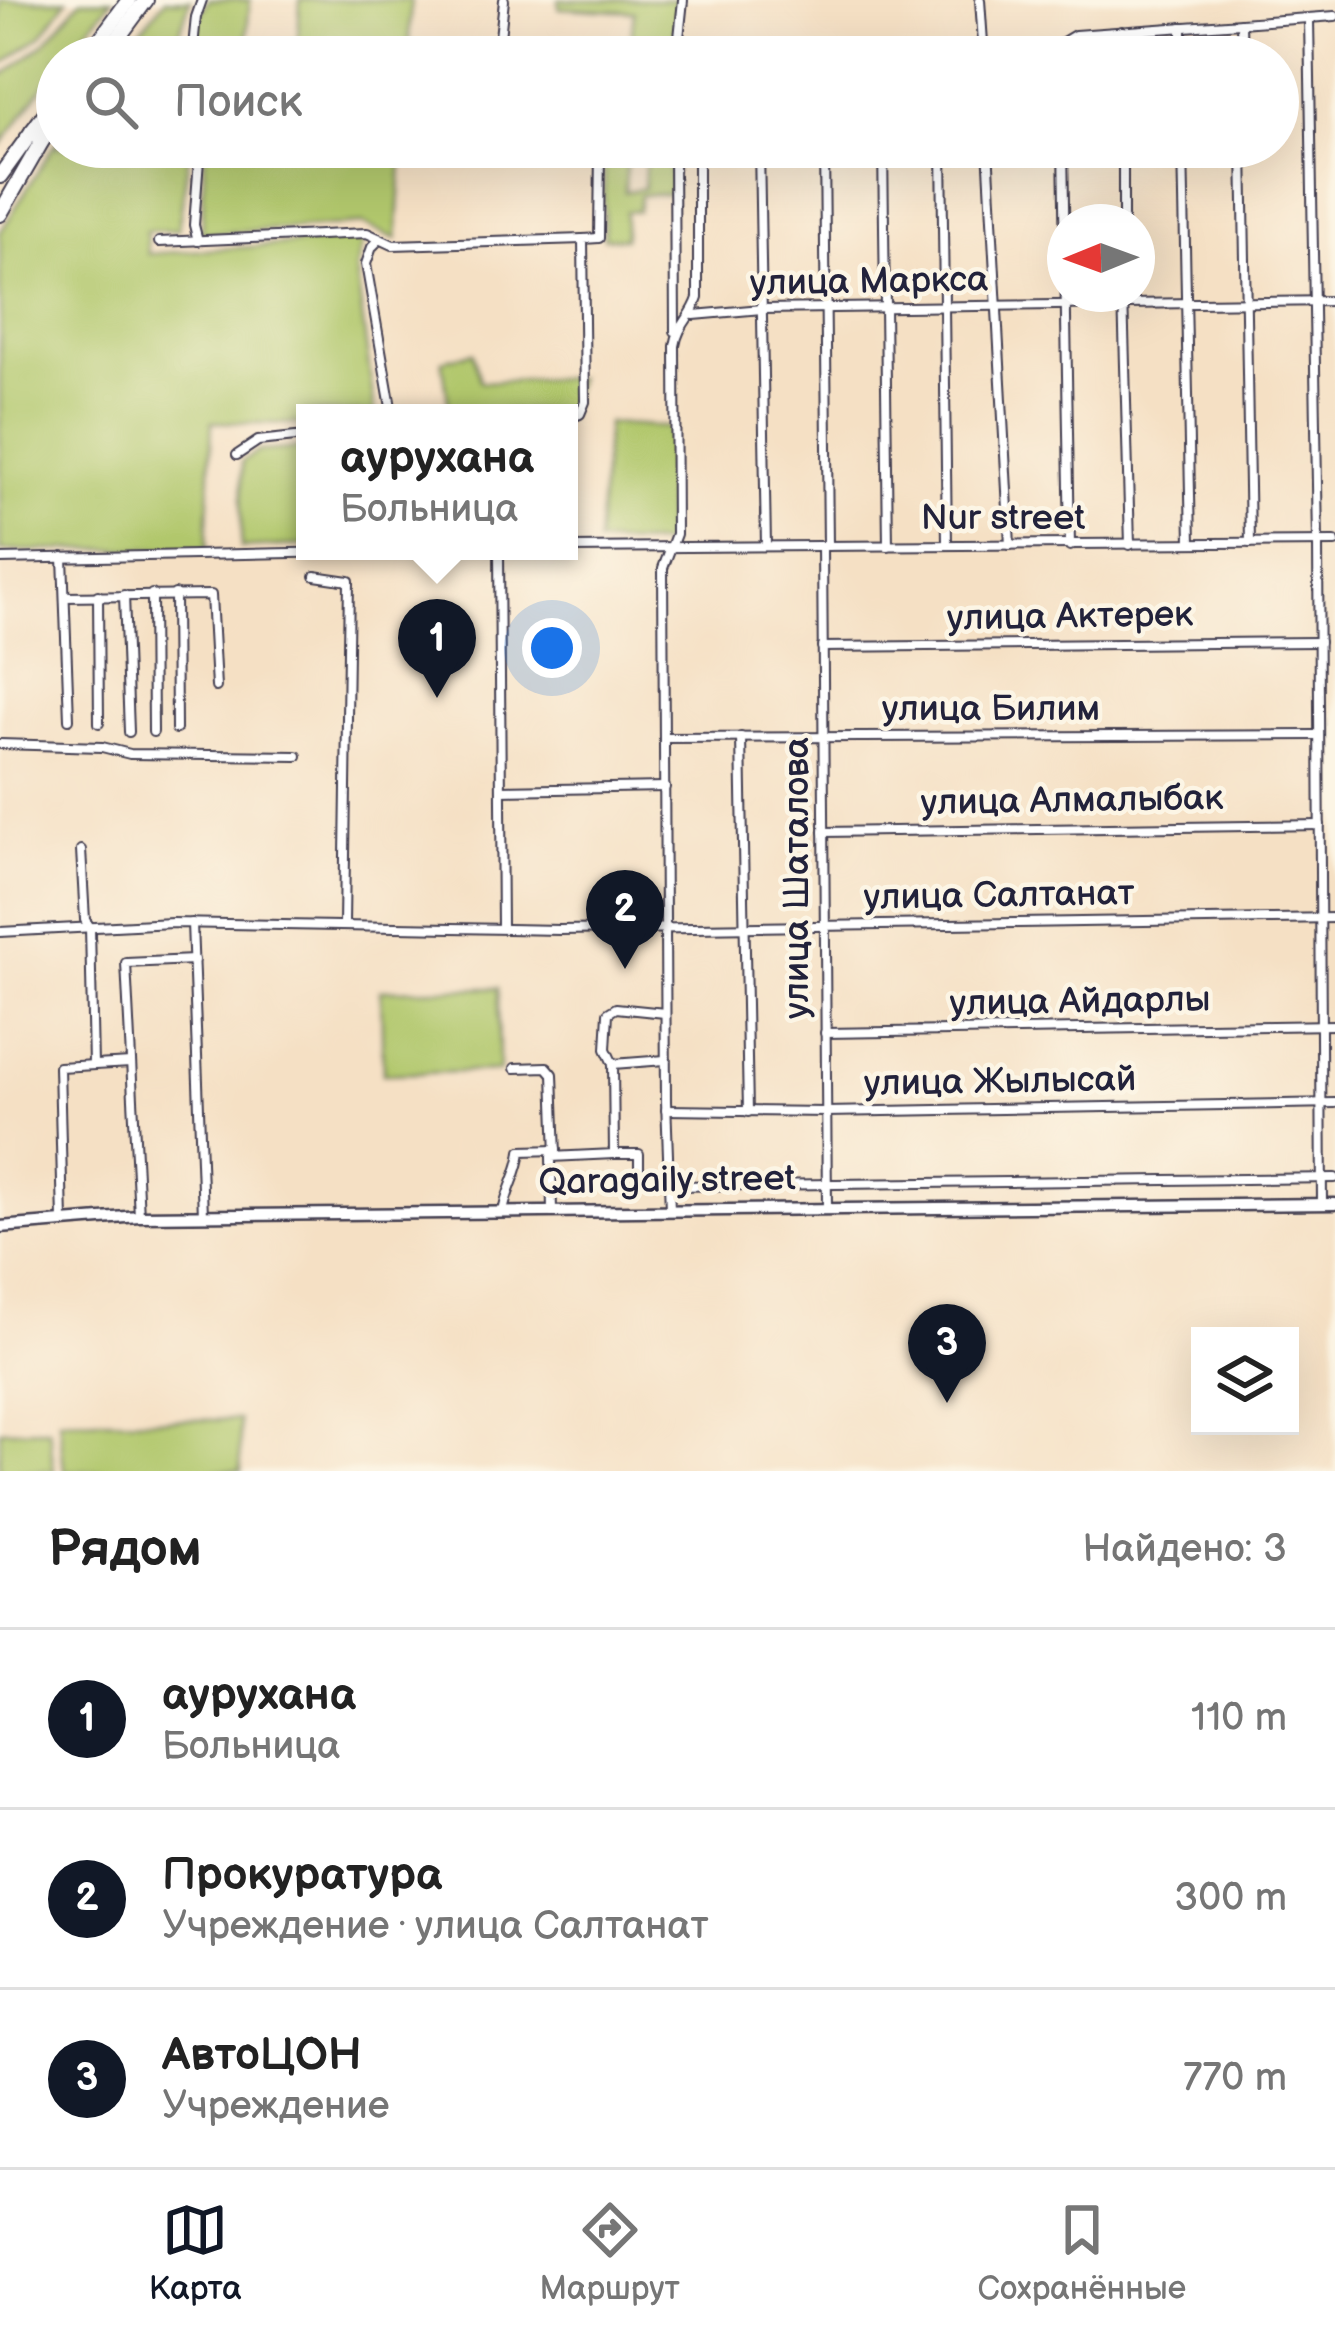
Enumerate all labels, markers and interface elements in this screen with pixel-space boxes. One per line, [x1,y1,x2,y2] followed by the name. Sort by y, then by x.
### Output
[36,36,1299,168] search box
[78,69,144,135] icon: search
[174,75,302,130] text: Поиск
[1047,204,1155,312] north arrow
[749,258,989,306] street label: улица Маркса
[296,404,578,560] popup
[340,431,534,486] text: аурухана
[340,486,518,533] text: Больница
[921,497,1085,540] street label: Nur street
[946,593,1194,641] street label: улица Актерек
[398,599,476,698] pin: 1
[522,618,582,678] your location
[882,688,1100,731] street label: улица Билим
[776,737,819,1019] street label: улица Шаталова
[920,777,1224,825] street label: улица Алмалыбак
[586,870,664,969] pin: 2
[863,872,1135,920] street label: улица Салтанат
[949,978,1211,1026] street label: улица Айдарлы
[863,1058,1137,1106] street label: улица Жылысай
[538,1157,796,1205] street label: Qaragaily street
[908,1304,986,1403] pin: 3
[1191,1327,1299,1435] map controls
[1191,1327,1299,1435] button: layers
[48,1519,202,1580] text: Рядом
[1082,1526,1287,1573] text: Найдено: 3
[162,1668,356,1723] text: аурухана
[79,1695,95,1742] text: 1
[1191,1695,1287,1742] text: 110 m
[162,1723,340,1770] text: Больница
[162,1848,442,1903] text: Прокуратура
[75,1875,99,1922] text: 2
[1174,1875,1287,1922] text: 300 m
[162,1903,709,1950] text: Учреждение · улица Салтанат
[162,2028,362,2083] text: АвтоЦОН
[76,2055,98,2102] text: 3
[1183,2055,1287,2102] text: 770 m
[162,2083,390,2130] text: Учреждение
[149,2197,242,2309] tab: Карта
[540,2197,680,2309] tab: Маршрут
[978,2197,1186,2309] tab: Сохранённые

